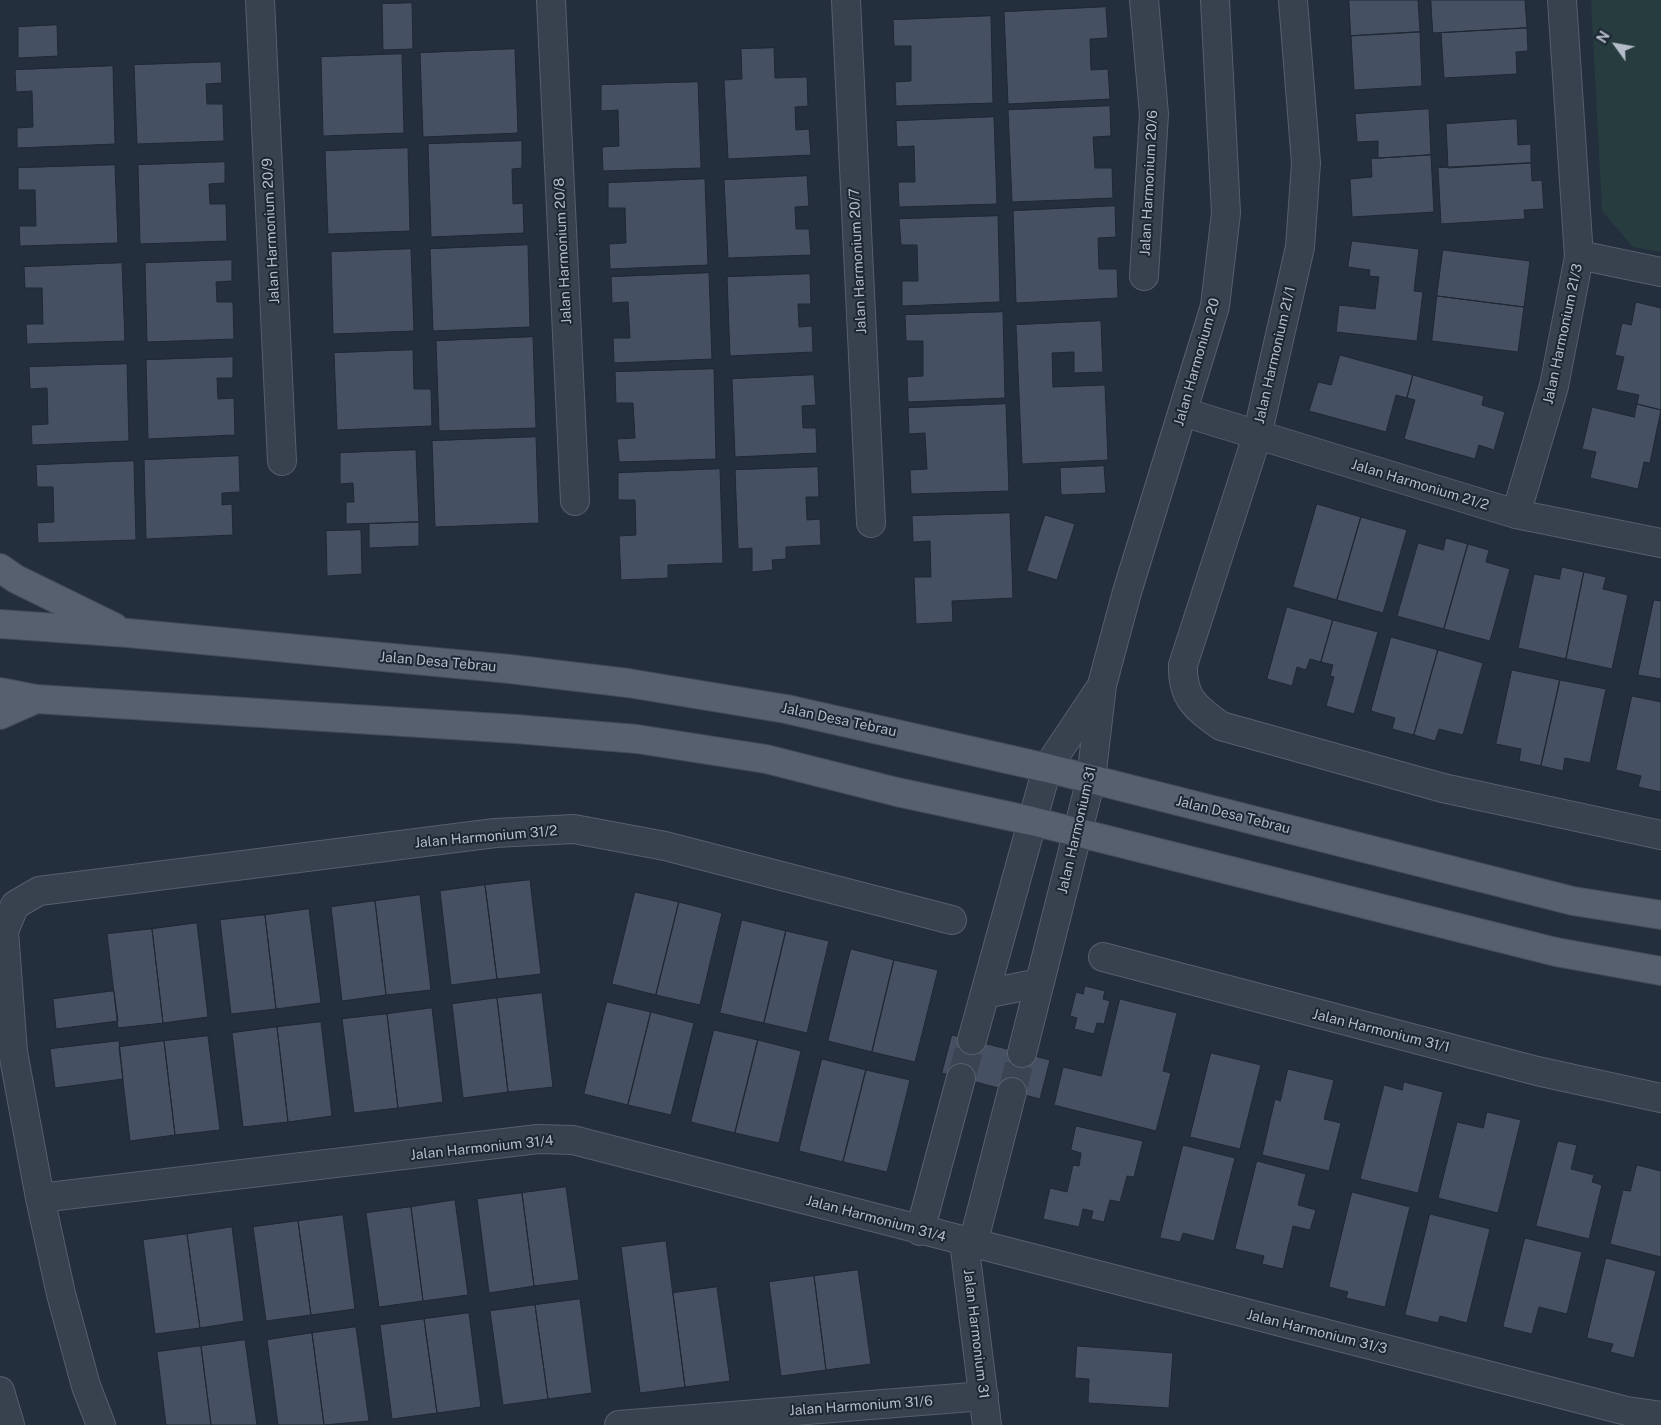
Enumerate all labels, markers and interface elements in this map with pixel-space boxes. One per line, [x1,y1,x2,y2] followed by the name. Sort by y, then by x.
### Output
[1591,20,1641,70] north arrow
[1594,28,1613,46] text: N
[1137,110,1161,256] street label: Jalan Harmonium 20/6
[259,157,283,305] street label: Jalan Harmonium 20/9
[551,177,575,325] street label: Jalan Harmonium 20/8
[846,188,870,334] street label: Jalan Harmonium 20/7
[1540,262,1586,406] street label: Jalan Harmonium 21/3
[1251,285,1299,425] street label: Jalan Harmonium 21/1
[1171,296,1223,428] street label: Jalan Harmonium 20
[1349,456,1491,514] street label: Jalan Harmonium 21/2
[379,649,497,675] street label: Jalan Desa Tebrau
[780,700,898,740] street label: Jalan Desa Tebrau
[1054,765,1100,895] street label: Jalan Harmonium 31
[1174,793,1292,837] street label: Jalan Desa Tebrau
[414,822,558,852] street label: Jalan Harmonium 31/2
[1311,1006,1451,1056] street label: Jalan Harmonium 31/1
[410,1132,554,1164] street label: Jalan Harmonium 31/4
[804,1192,948,1246] street label: Jalan Harmonium 31/4
[960,1268,992,1400] street label: Jalan Harmonium 31
[1245,1306,1389,1358] street label: Jalan Harmonium 31/3
[789,1393,933,1419] street label: Jalan Harmonium 31/6

